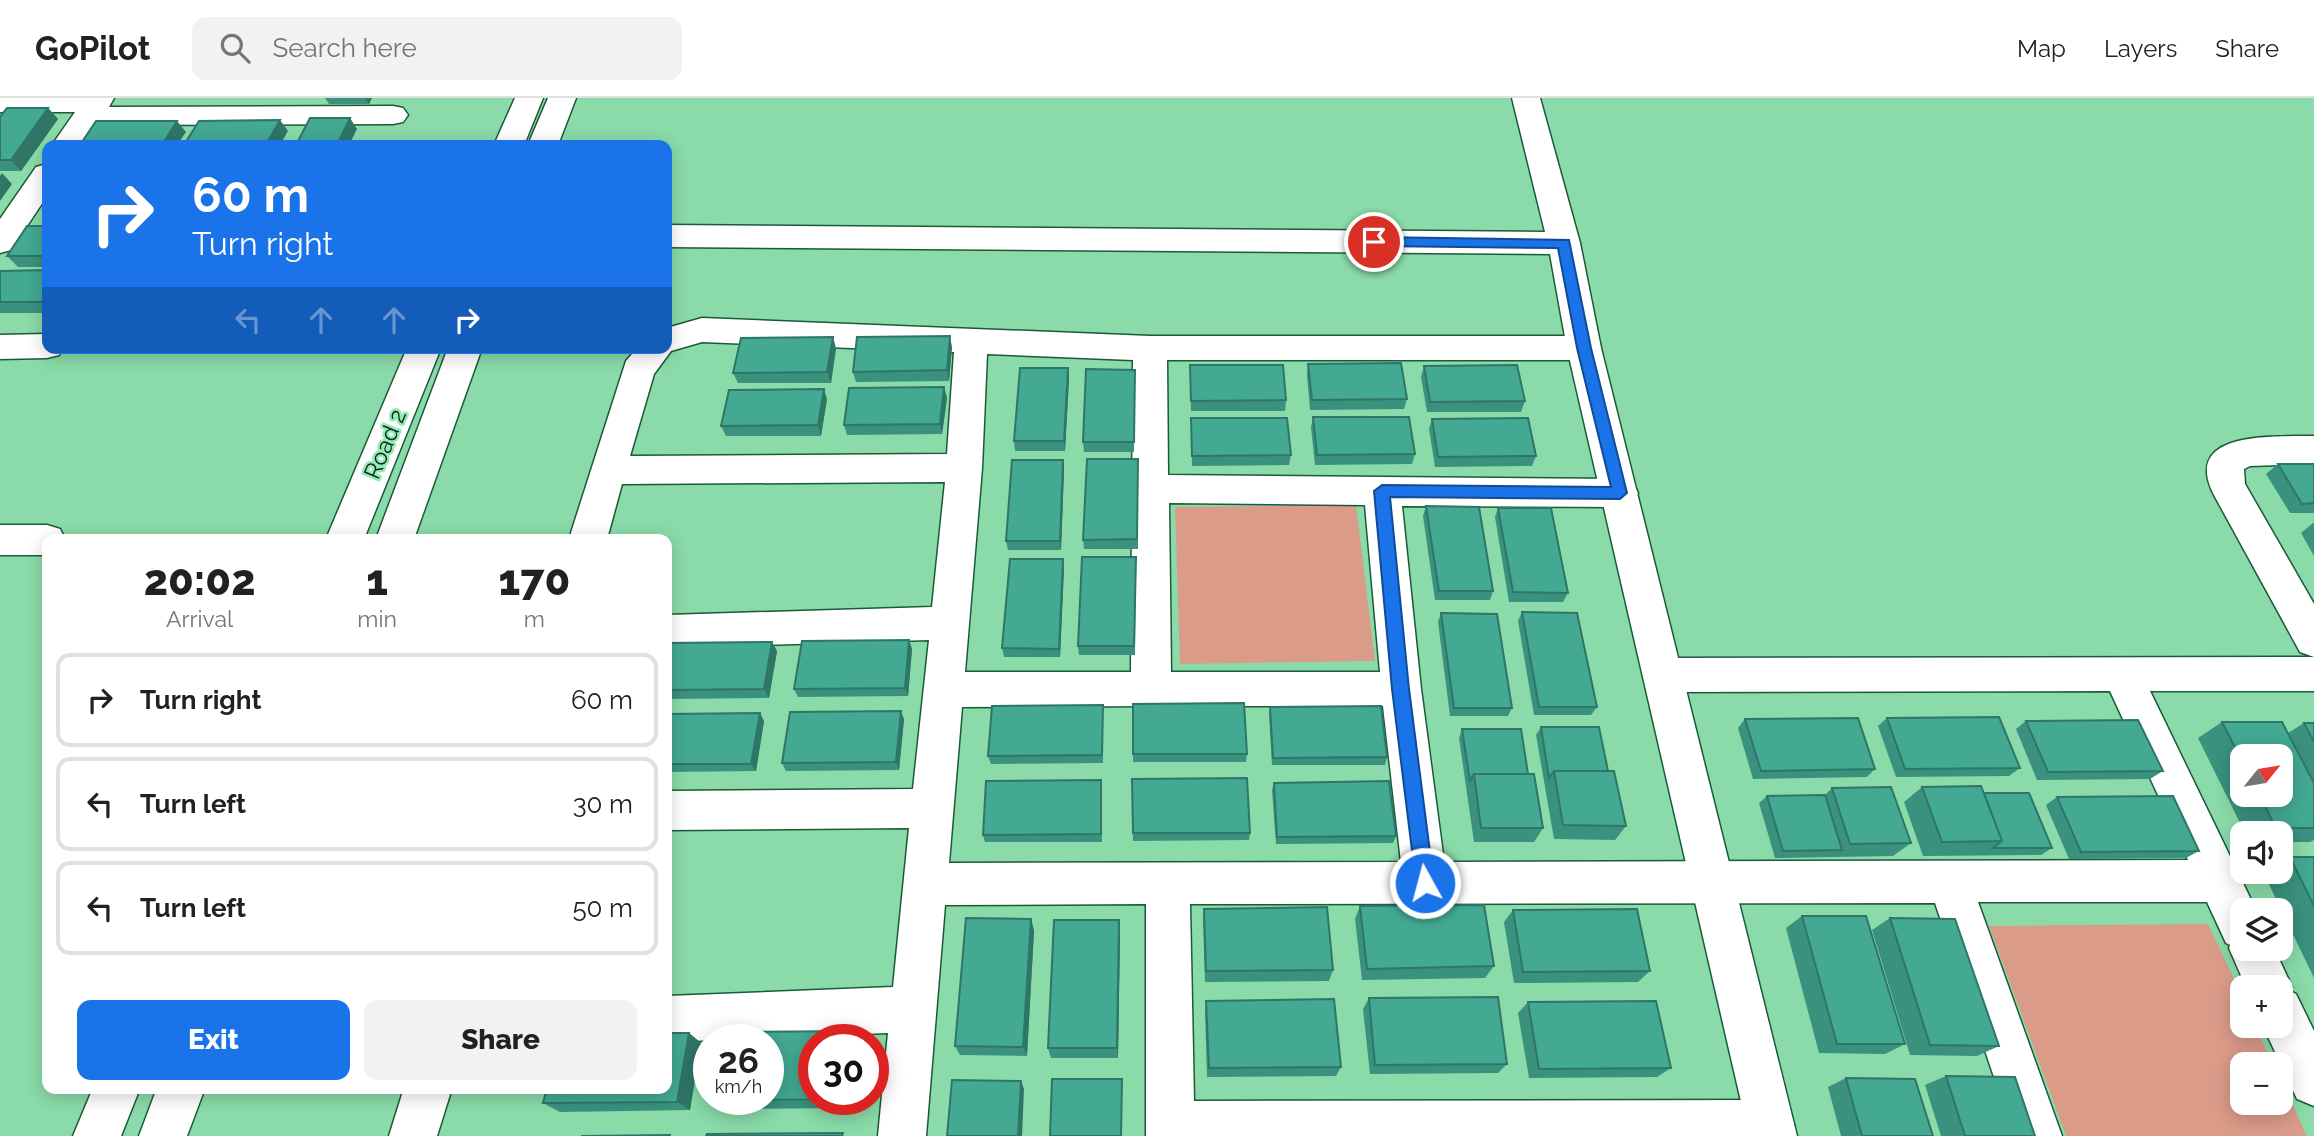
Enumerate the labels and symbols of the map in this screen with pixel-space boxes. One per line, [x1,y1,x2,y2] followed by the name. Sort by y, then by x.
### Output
[1344,212,1404,272] pin
[358,405,411,483] street label: Road 2
[2230,744,2292,807] north arrow
[1388,846,1462,920] position arrow
[798,1024,889,1115] speed limit sign: 30

